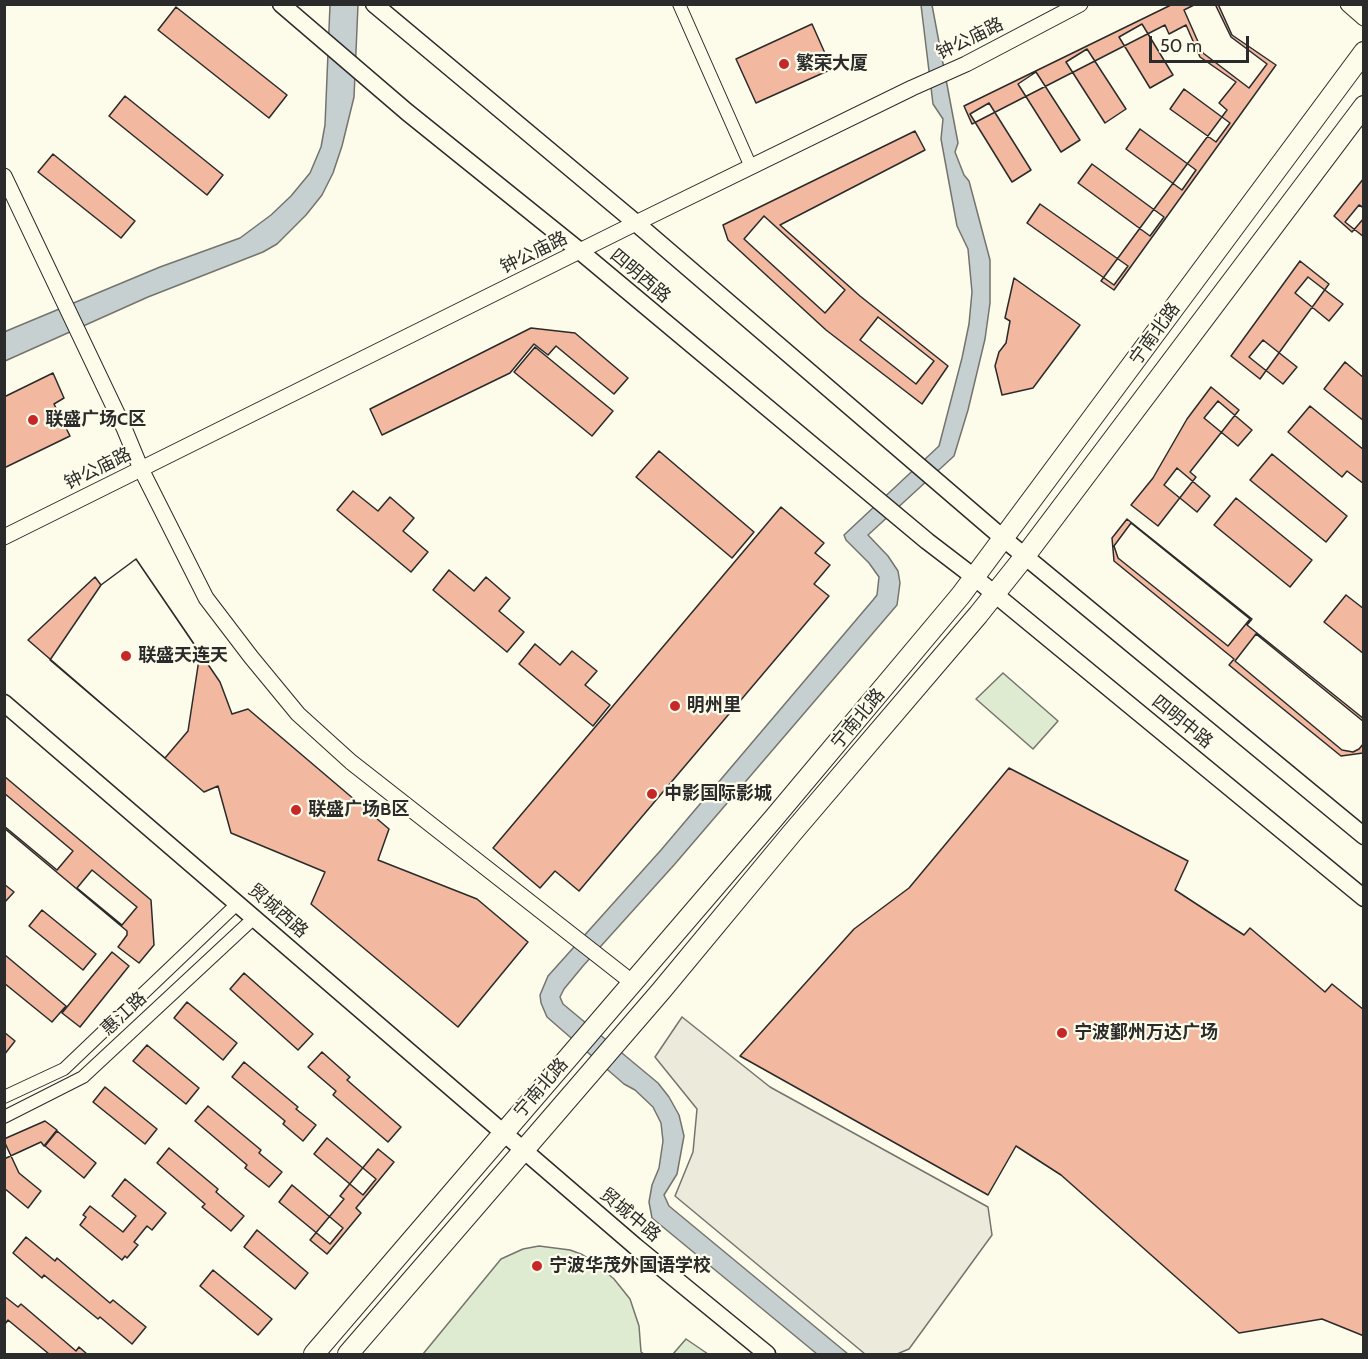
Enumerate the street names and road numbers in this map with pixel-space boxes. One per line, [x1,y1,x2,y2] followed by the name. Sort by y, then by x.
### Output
[933,14,1007,64] street label: 钟公庙路
[497,228,571,278] street label: 钟公庙路
[605,245,675,307] street label: 四明西路
[1125,299,1185,369] street label: 宁南北路
[61,444,135,494] street label: 钟公庙路
[827,684,889,754] street label: 宁南北路
[1147,691,1217,753] street label: 四明中路
[244,879,312,943] street label: 贸城西路
[97,988,151,1040] street label: 惠江路
[509,1054,573,1122] street label: 宁南北路
[595,1184,665,1246] street label: 贸城中路

